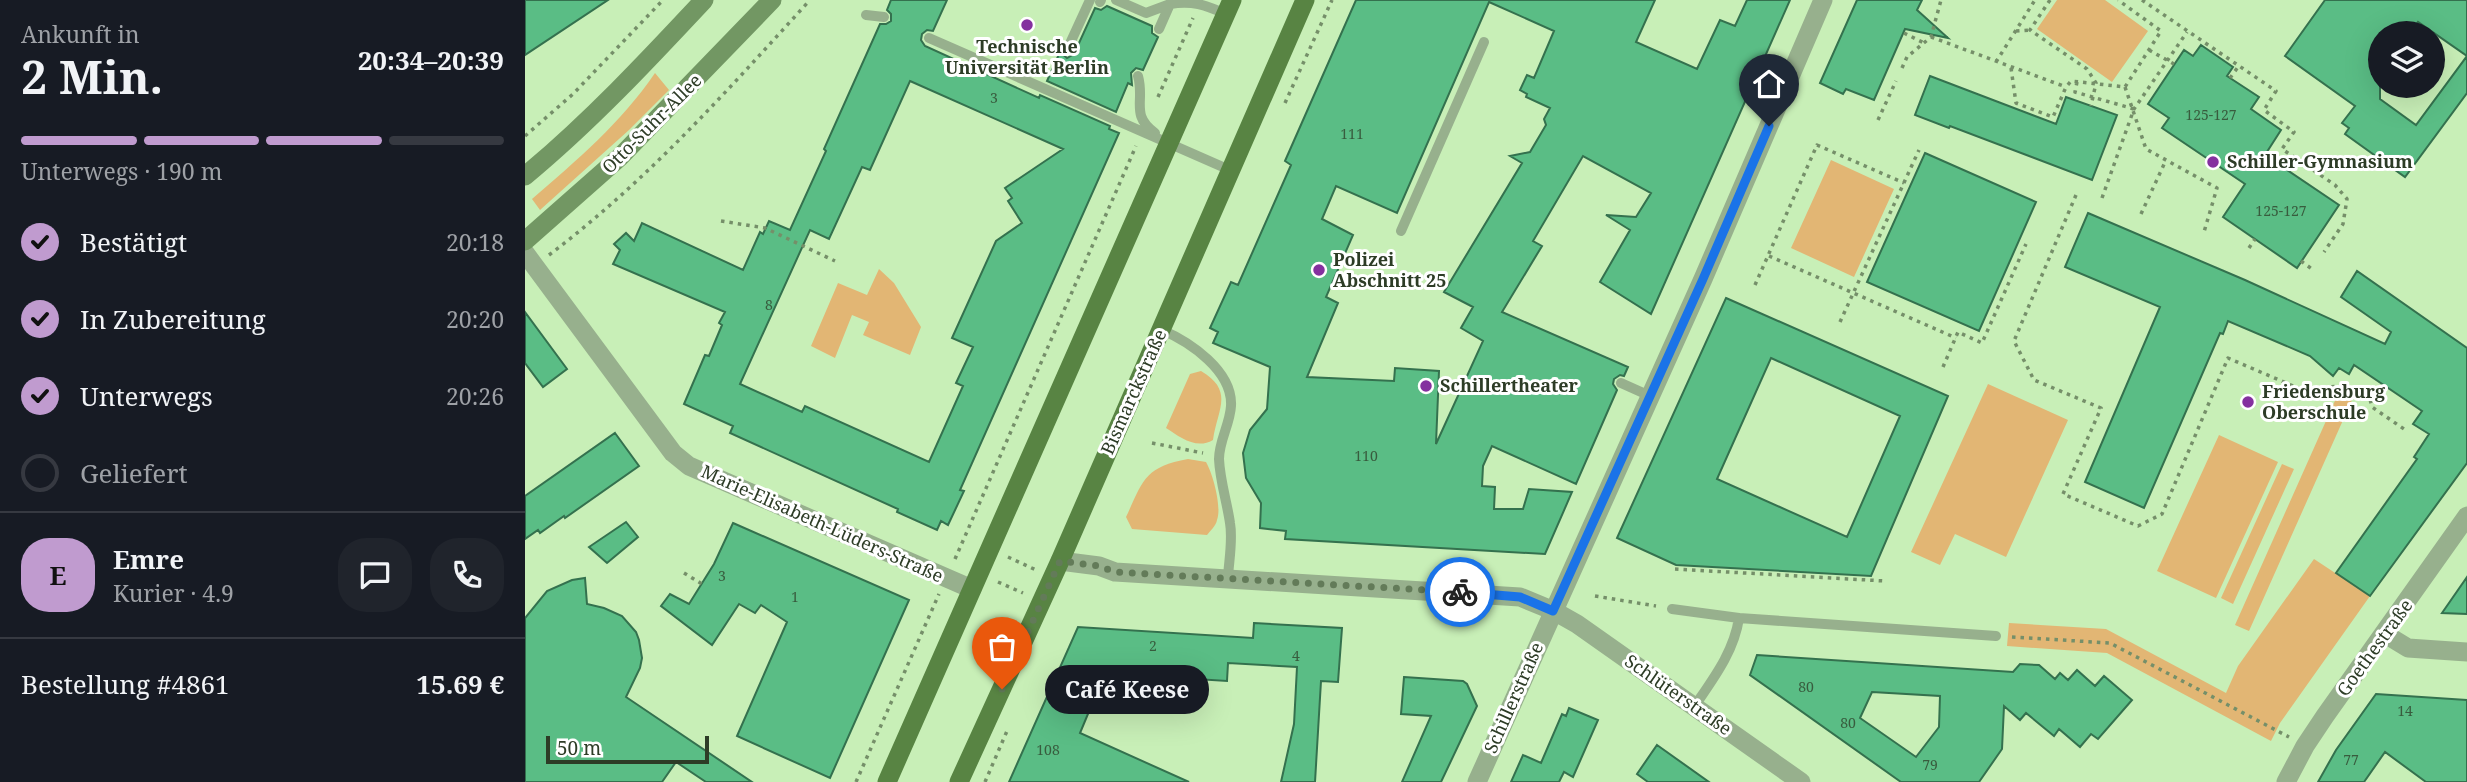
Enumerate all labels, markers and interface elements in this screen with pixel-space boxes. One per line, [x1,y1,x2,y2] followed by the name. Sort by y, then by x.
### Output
[1019,17,1035,33] marker: Technische Universität Berlin
[21,18,140,50] text: Ankunft in
[2368,21,2445,98] map controls
[2368,21,2445,98] button: layers
[945,34,1109,79] place label: Technische Universität Berlin
[358,42,504,78] text: 20:34–20:39
[21,45,163,107] text: 2 Min.
[1739,54,1799,126] pin
[1750,65,1788,103] icon: home
[596,68,706,178] street label: Otto-Suhr-Allee
[990,88,998,107] house number: 3
[2185,105,2237,124] house number: 125-127
[1340,124,1364,143] house number: 111
[2227,149,2413,173] place label: Schiller-Gymnasium
[2205,154,2221,170] marker: Schiller-Gymnasium
[21,155,222,187] text: Unterwegs · 190 m
[2255,201,2307,220] house number: 125-127
[21,223,59,261] icon: check
[80,224,187,260] text: Bestätigt
[446,226,504,258] text: 20:18
[1333,247,1446,292] place label: Polizei Abschnitt 25
[1311,262,1327,278] marker: Polizei Abschnitt 25
[765,295,773,314] house number: 8
[21,300,59,338] icon: check
[80,301,266,337] text: In Zubereitung
[446,303,504,335] text: 20:20
[1095,325,1171,458] street label: Bismarckstraße
[1440,373,1579,397] place label: Schillertheater
[21,377,59,415] icon: check
[80,378,213,414] text: Unterwegs
[1418,378,1434,394] marker: Schillertheater
[2262,379,2386,424] place label: Friedensburg Oberschule
[446,380,504,412] text: 20:26
[2240,394,2256,410] marker: Friedensburg Oberschule
[1354,446,1378,465] house number: 110
[80,455,188,491] text: Geliefert
[698,459,947,587] street label: Marie-Elisabeth-Lüders-Straße
[338,538,412,612] button: chat
[430,538,504,612] button: phone
[113,541,184,577] text: Emre
[50,557,66,593] text: E
[1425,557,1495,627] courier
[718,566,726,585] house number: 3
[1441,573,1479,611] icon: bike
[113,577,234,609] text: Kurier · 4.9
[791,587,799,606] house number: 1
[2331,594,2417,701] street label: Goethestraße
[972,617,1032,689] pin
[983,628,1021,666] icon: bag
[1149,636,1157,655] house number: 2
[1478,638,1548,757] street label: Schillerstraße
[1292,646,1300,665] house number: 4
[1620,648,1737,740] street label: Schlüterstraße
[1044,664,1209,714] callout: Café Keese
[21,666,230,702] text: Bestellung #4861
[416,666,504,702] text: 15.69 €
[1065,673,1189,705] text: Café Keese
[1798,677,1814,696] house number: 80
[2397,701,2413,720] house number: 14
[1840,713,1856,732] house number: 80
[546,733,709,765] scale bar
[557,735,601,761] text: 50 m
[1036,740,1060,759] house number: 108
[2343,750,2359,769] house number: 77
[1922,755,1938,774] house number: 79

